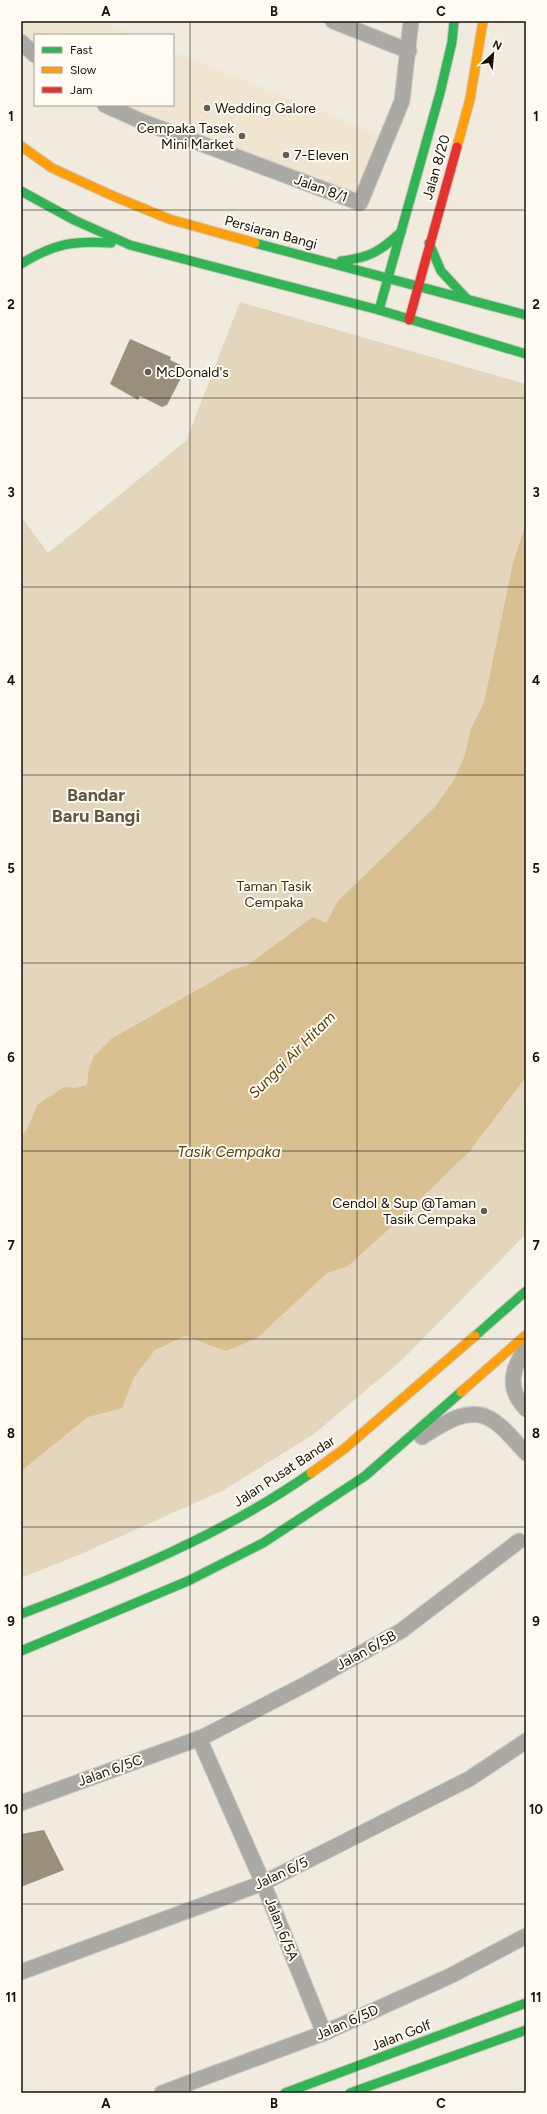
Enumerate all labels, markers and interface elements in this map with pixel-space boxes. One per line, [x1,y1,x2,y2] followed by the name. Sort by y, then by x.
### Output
[101,4,111,19] text: A
[270,4,278,19] text: B
[436,4,446,19] text: C
[34,34,174,106] legend
[473,34,513,74] north arrow
[490,38,504,53] text: N
[70,43,93,57] text: Fast
[70,63,97,77] text: Slow
[70,83,93,97] text: Jam
[215,100,316,117] place label: Wedding Galore
[202,103,212,113] marker: Wedding Galore
[8,109,14,124] text: 1
[533,109,539,124] text: 1
[137,120,234,153] place label: Cempaka Tasek Mini Market
[237,131,247,141] marker: Cempaka Tasek Mini Market
[419,133,454,202] street label: Jalan 8/20
[294,147,349,164] place label: 7-Eleven
[281,150,291,160] marker: 7-Eleven
[292,171,350,206] street label: Jalan 8/1
[223,212,319,253] street label: Persiaran Bangi
[7,297,15,312] text: 2
[532,297,540,312] text: 2
[156,364,229,381] place label: McDonald's
[143,367,153,377] marker: McDonald's
[7,485,15,500] text: 3
[532,485,540,500] text: 3
[7,673,15,688] text: 4
[532,673,540,688] text: 4
[52,784,140,827] district label: Bandar Baru Bangi
[7,861,15,876] text: 5
[532,861,540,876] text: 5
[237,878,312,911] park label: Taman Tasik Cempaka
[245,1008,339,1102] water label: Sungai Air Hitam
[7,1050,15,1065] text: 6
[532,1050,540,1065] text: 6
[177,1143,281,1161] water label: Tasik Cempaka
[332,1195,476,1228] place label: Cendol & Sup @Taman Tasik Cempaka
[479,1206,489,1216] marker: Cendol & Sup @Taman Tasik Cempaka
[7,1238,15,1253] text: 7
[532,1238,540,1253] text: 7
[7,1426,15,1441] text: 8
[532,1426,540,1441] text: 8
[230,1432,338,1511] street label: Jalan Pusat Bandar
[7,1614,15,1629] text: 9
[532,1614,540,1629] text: 9
[333,1627,399,1674] street label: Jalan 6/5B
[76,1751,145,1790] street label: Jalan 6/5C
[4,1802,18,1817] text: 10
[529,1802,543,1817] text: 10
[252,1854,311,1893] street label: Jalan 6/5
[261,1895,302,1964] street label: Jalan 6/5A
[6,1990,16,2005] text: 11
[531,1990,541,2005] text: 11
[313,2001,381,2044] street label: Jalan 6/5D
[369,2016,434,2055] street label: Jalan Golf
[101,2096,111,2111] text: A
[270,2096,278,2111] text: B
[436,2096,446,2111] text: C

